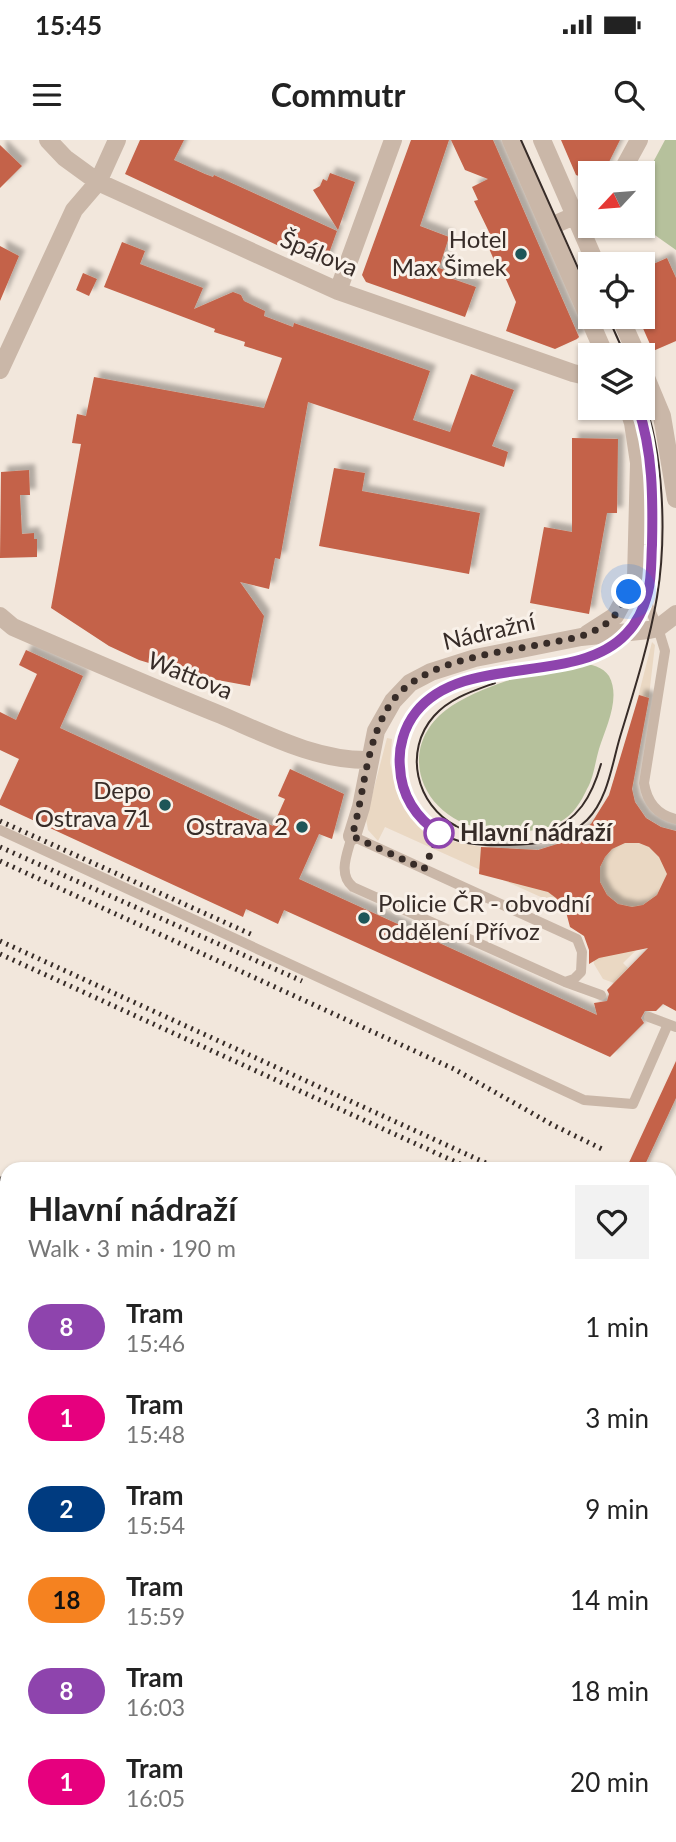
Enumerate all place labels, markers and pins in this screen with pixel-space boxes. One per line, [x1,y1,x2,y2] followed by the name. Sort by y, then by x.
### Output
[392,224,508,281] place label: Hotel Max Šimek
[513,246,529,262] marker: Hotel Max Šimek
[35,775,151,832] place label: Depo Ostrava 71
[157,797,173,813] marker: Depo Ostrava 71
[186,811,288,840] place label: Ostrava 2
[460,817,614,846] place label: Hlavní nádraží
[424,818,454,848] marker: Hlavní nádraží
[294,819,310,835] marker: Ostrava 2
[378,888,591,945] place label: Policie ČR - obvodní oddělení Přívoz
[356,910,372,926] marker: Policie ČR - obvodní oddělení Přívoz

